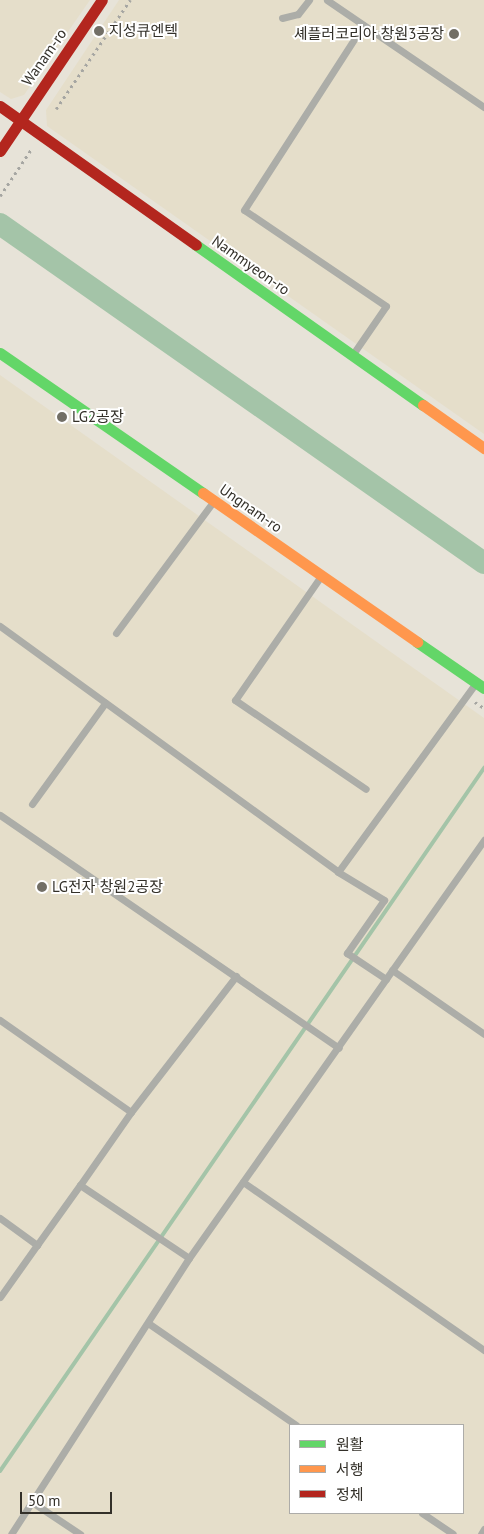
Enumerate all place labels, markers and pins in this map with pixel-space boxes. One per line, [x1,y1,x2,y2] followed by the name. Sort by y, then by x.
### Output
[109,22,178,40] place label: 지성큐엔텍
[93,25,105,37] marker: 지성큐엔텍
[294,25,444,43] place label: 셰플러코리아 창원3공장
[448,28,460,40] marker: 셰플러코리아 창원3공장
[72,408,124,426] place label: LG2공장
[56,411,68,423] marker: LG2공장
[52,878,163,896] place label: LG전자 창원2공장
[36,881,48,893] marker: LG전자 창원2공장

